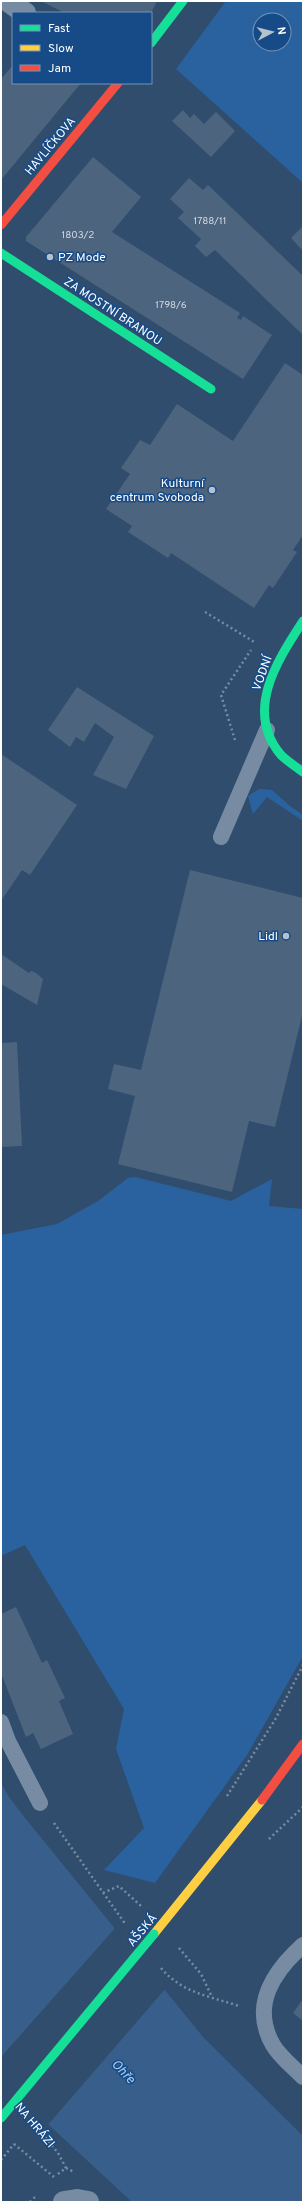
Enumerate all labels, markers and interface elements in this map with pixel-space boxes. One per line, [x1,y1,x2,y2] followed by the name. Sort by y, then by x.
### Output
[12,12,152,84] legend
[252,12,292,52] north arrow
[48,21,70,37] text: Fast
[274,26,288,36] text: N
[48,41,74,57] text: Slow
[48,61,71,77] text: Jam
[22,114,80,179] street label: HAVLÍČKOVA
[194,215,226,228] house number: 1788/11
[62,229,94,242] house number: 1803/2
[58,250,106,266] place label: PZ Mode
[45,252,55,262] marker: PZ Mode
[60,274,165,350] street label: ZA MOSTNÍ BRANOU
[155,299,187,312] house number: 1798/6
[110,476,205,506] place label: Kulturní centrum Svoboda
[207,485,217,495] marker: Kulturní centrum Svoboda
[249,652,277,693] street label: VODNÍ
[258,929,278,945] place label: Lidl
[281,931,291,941] marker: Lidl
[124,1911,161,1950] street label: AŠSKÁ
[107,2057,138,2088] water label: Ohře
[11,2100,58,2152] street label: NA HRÁZI

